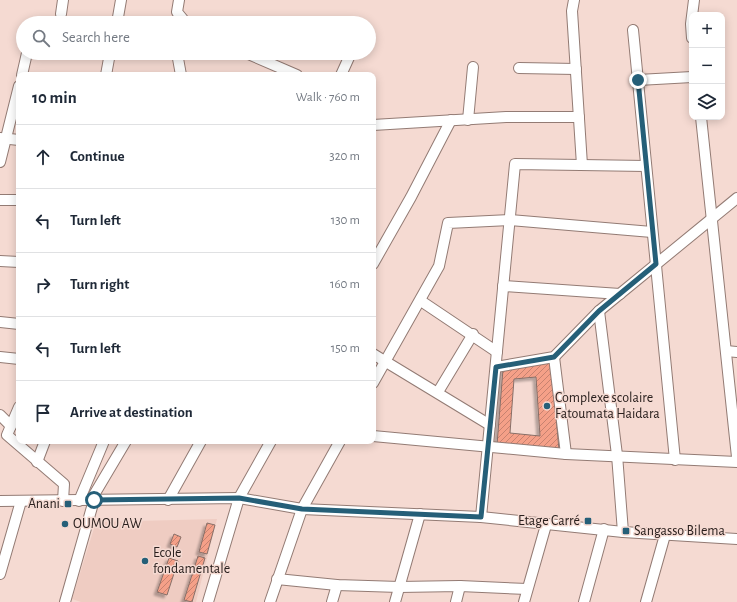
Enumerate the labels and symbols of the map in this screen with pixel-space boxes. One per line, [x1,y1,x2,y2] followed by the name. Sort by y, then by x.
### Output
[629,71,647,89] route end
[555,391,660,421] place label: Complexe scolaire Fatoumata Haidara
[542,401,552,411] marker: Complexe scolaire Fatoumata Haidara
[85,491,103,509] route start
[28,497,60,511] place label: Anani
[63,499,73,509] marker: Anani
[518,514,580,528] place label: Etage Carré
[583,516,593,526] marker: Etage Carré
[73,517,142,531] place label: OUMOU AW
[60,519,70,529] marker: OUMOU AW
[634,524,726,538] place label: Sangasso Bilema
[621,526,631,536] marker: Sangasso Bilema
[153,546,230,576] place label: Ecole fondamentale
[140,556,150,566] marker: Ecole fondamentale

